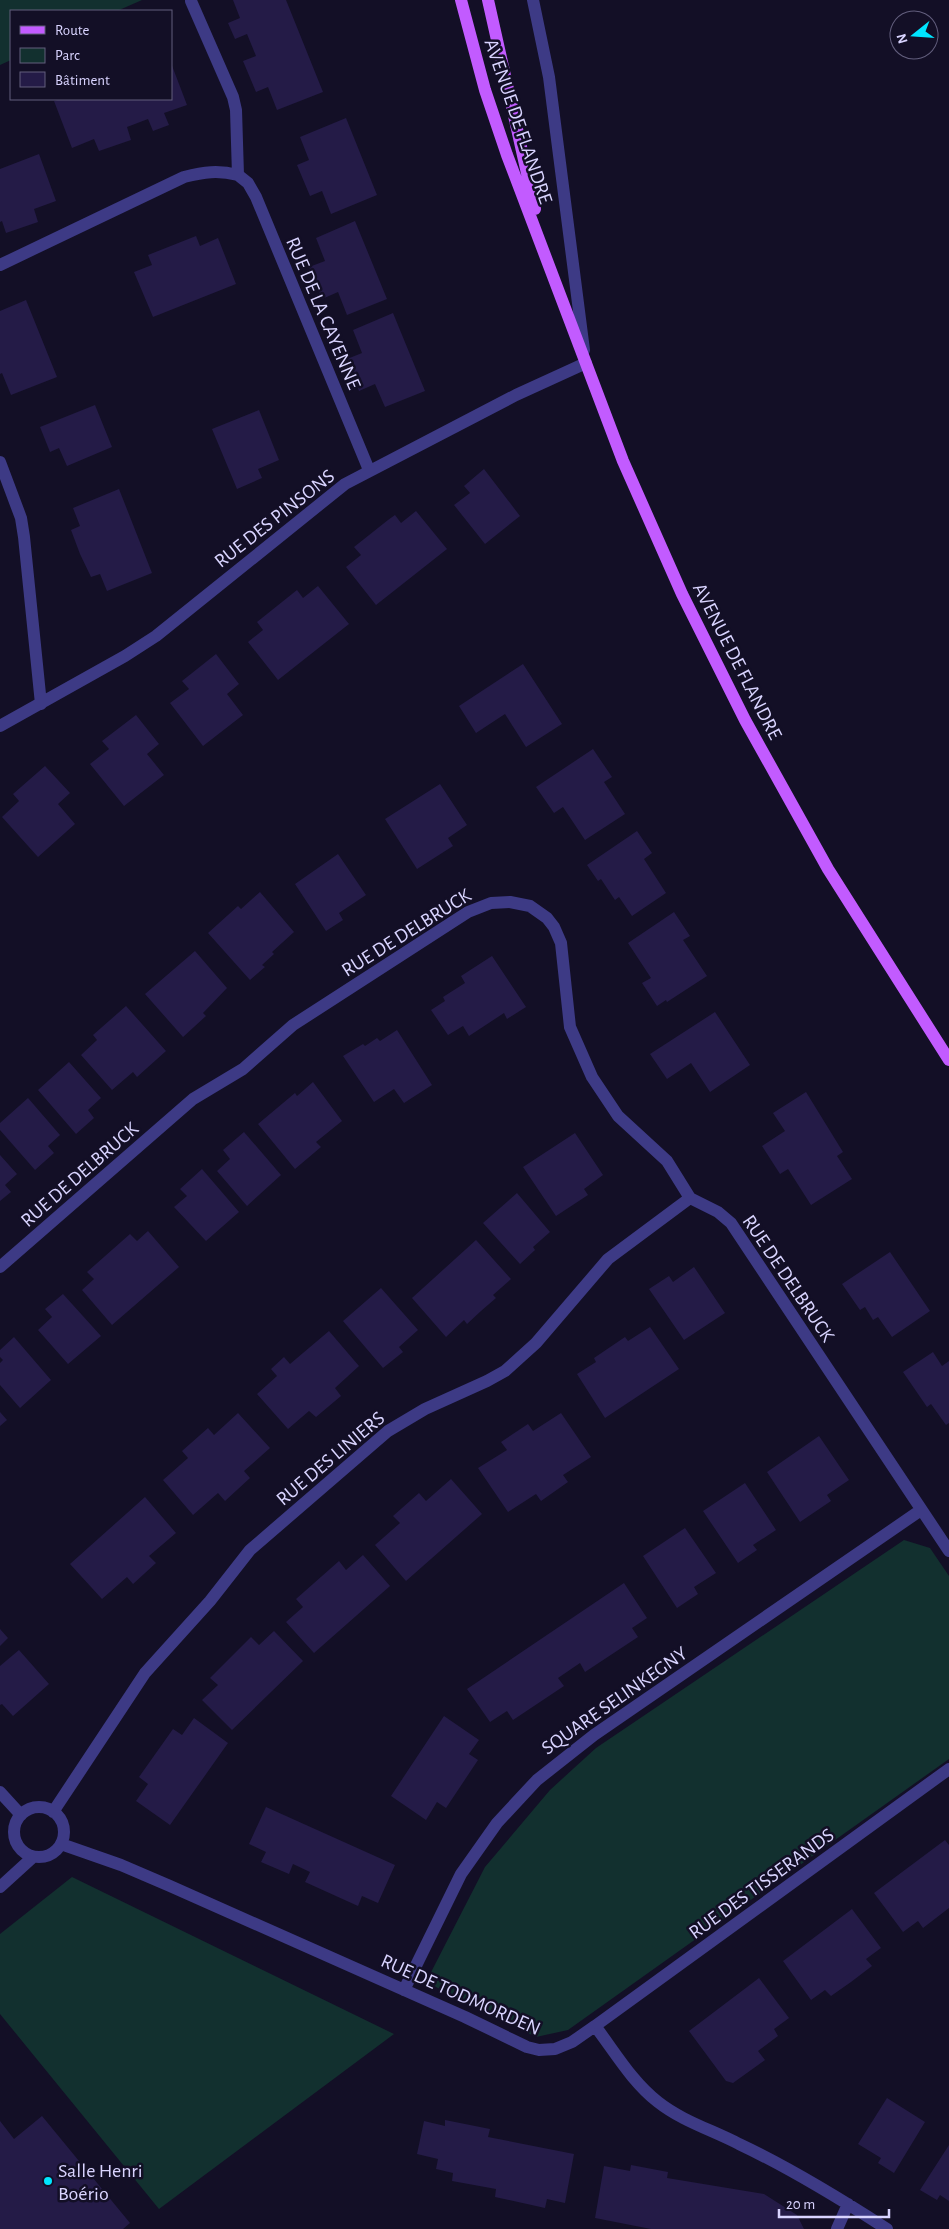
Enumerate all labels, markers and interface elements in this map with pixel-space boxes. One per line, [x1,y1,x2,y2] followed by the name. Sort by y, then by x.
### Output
[10,10,172,100] legend
[889,10,939,60] north arrow
[55,23,89,38] text: Route
[894,32,911,45] text: N
[480,36,556,207] street label: AVENUE DE FLANDRE
[55,48,80,63] text: Parc
[55,73,110,88] text: Bâtiment
[282,234,364,393] street label: RUE DE LA CAYENNE
[211,466,338,572] street label: RUE DES PINSONS
[689,580,785,743] street label: AVENUE DE FLANDRE
[338,885,475,981] street label: RUE DE DELBRUCK
[17,1119,142,1231] street label: RUE DE DELBRUCK
[738,1212,838,1346] street label: RUE DE DELBRUCK
[273,1408,389,1510] street label: RUE DES LINIERS
[538,1643,691,1759] street label: SQUARE SELINKEGNY
[685,1825,838,1943] street label: RUE DES TISSERANDS
[378,1951,543,2039] street label: RUE DE TODMORDEN
[58,2161,143,2204] place label: Salle Henri Boério
[42,2175,54,2187] marker: Salle Henri Boério
[779,2186,889,2218] scale bar
[786,2197,815,2212] text: 20 m

